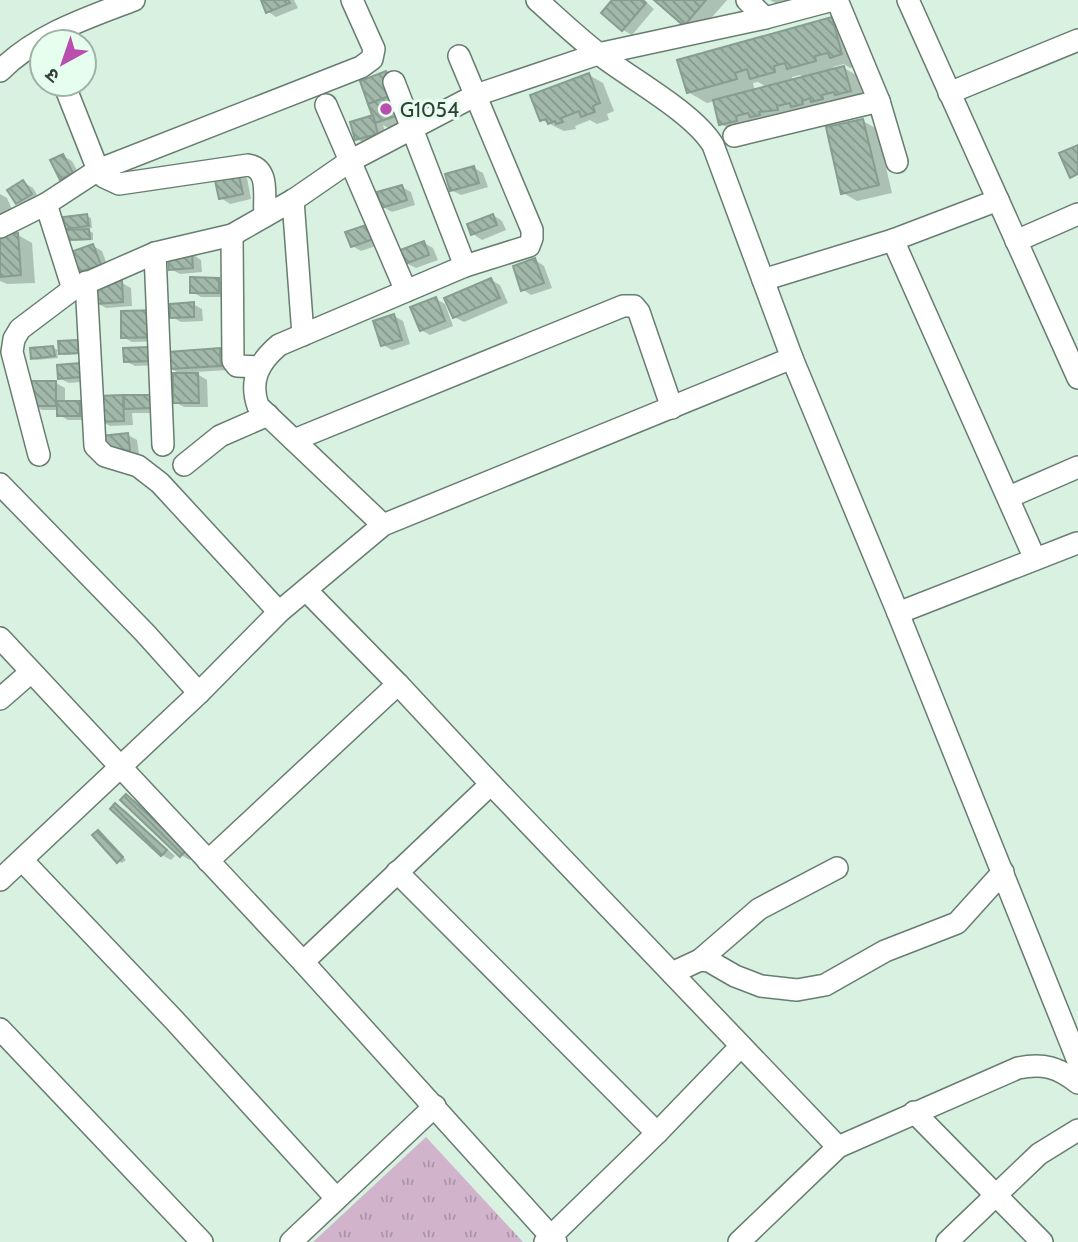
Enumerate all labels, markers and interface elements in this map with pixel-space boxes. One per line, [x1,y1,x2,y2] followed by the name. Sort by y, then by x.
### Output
[28,28,98,98] north arrow
[40,63,64,88] text: उ
[400,97,459,122] place label: G1054
[378,101,394,117] marker: G1054

